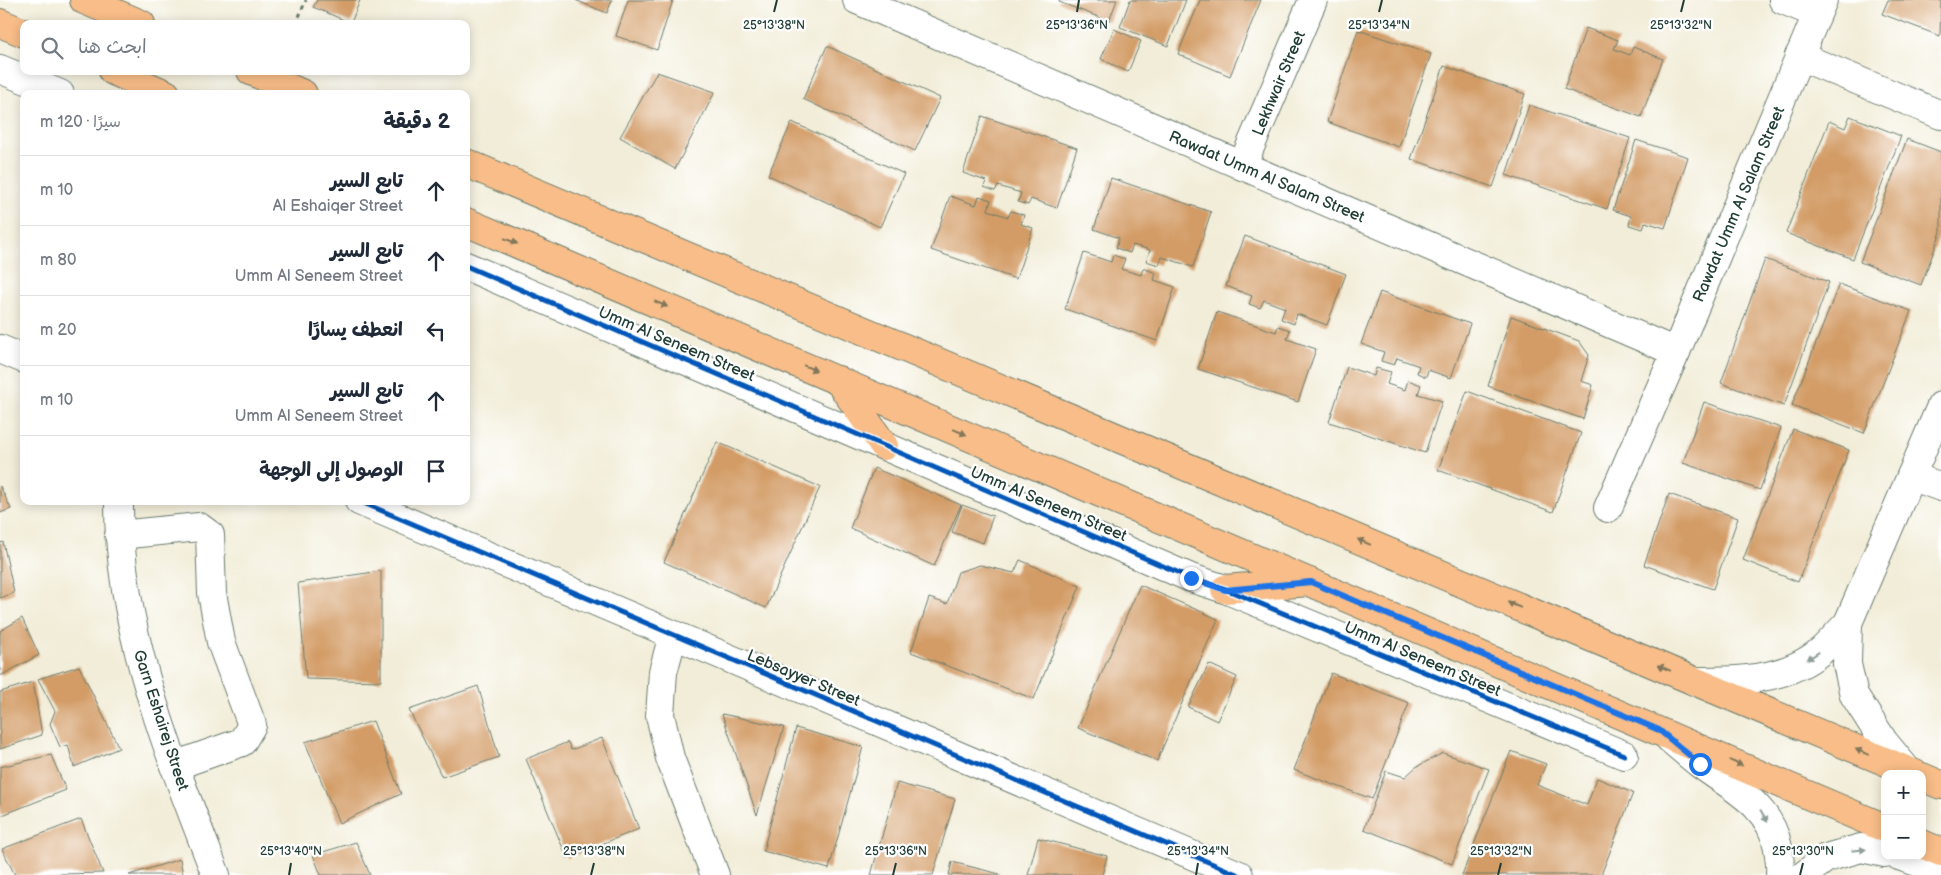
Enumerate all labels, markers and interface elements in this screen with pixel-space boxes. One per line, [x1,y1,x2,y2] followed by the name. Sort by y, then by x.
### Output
[743,18,805,33] text: 25°13'38"N
[1046,18,1108,33] text: 25°13'36"N
[1348,18,1410,33] text: 25°13'34"N
[1650,18,1712,33] text: 25°13'32"N
[20,20,470,75] search box
[1249,28,1310,139] street label: Lekhwair Street
[38,34,66,62] icon: search
[78,36,147,59] text: ابحث هنا
[1689,104,1789,305] street label: Rawdat Umm Al Salam Street
[383,109,450,134] text: 2 دقيقة
[40,113,121,132] text: سيرًا · 120 m
[1166,127,1367,227] street label: Rawdat Umm Al Salam Street
[330,170,403,193] text: تابع السير
[422,177,450,205] icon: ahead
[40,181,73,200] text: 10 m
[273,197,403,216] text: Al Eshaiqer Street
[504,237,518,245] one-way arrow
[330,240,403,263] text: تابع السير
[422,247,450,275] icon: ahead
[40,251,76,270] text: 80 m
[235,267,403,286] text: Umm Al Seneem Street
[654,301,668,309] one-way arrow
[595,303,758,386] street label: Umm Al Seneem Street
[422,317,450,345] icon: left
[308,319,403,342] text: انعطف يسارًا
[40,321,76,340] text: 20 m
[803,365,817,373] one-way arrow
[330,380,403,403] text: تابع السير
[422,387,450,415] icon: ahead
[40,391,73,410] text: 10 m
[235,407,403,426] text: Umm Al Seneem Street
[953,428,967,436] one-way arrow
[422,457,450,485] icon: arrive
[259,459,403,482] text: الوصول إلى الوجهة
[967,463,1130,546] street label: Umm Al Seneem Street
[1357,537,1372,545] one-way arrow
[1180,567,1203,590] route end
[1507,600,1521,608] one-way arrow
[1341,618,1504,701] street label: Umm Al Seneem Street
[744,646,863,711] street label: Lebsayyer Street
[129,648,192,793] street label: Garn Eshairej Street
[1806,652,1819,661] one-way arrow
[1656,664,1671,672] one-way arrow
[1855,747,1869,755] one-way arrow
[1689,753,1712,776] route start
[1729,760,1743,768] one-way arrow
[1881,770,1926,860] map controls
[1881,770,1926,815] button: +
[1760,809,1769,822] one-way arrow
[1881,815,1926,860] button: −
[260,844,322,859] text: 25°13'40"N
[563,844,625,859] text: 25°13'38"N
[865,844,927,859] text: 25°13'36"N
[1167,844,1229,859] text: 25°13'34"N
[1470,844,1532,859] text: 25°13'32"N
[1772,844,1834,859] text: 25°13'30"N
[1851,846,1867,854] one-way arrow

